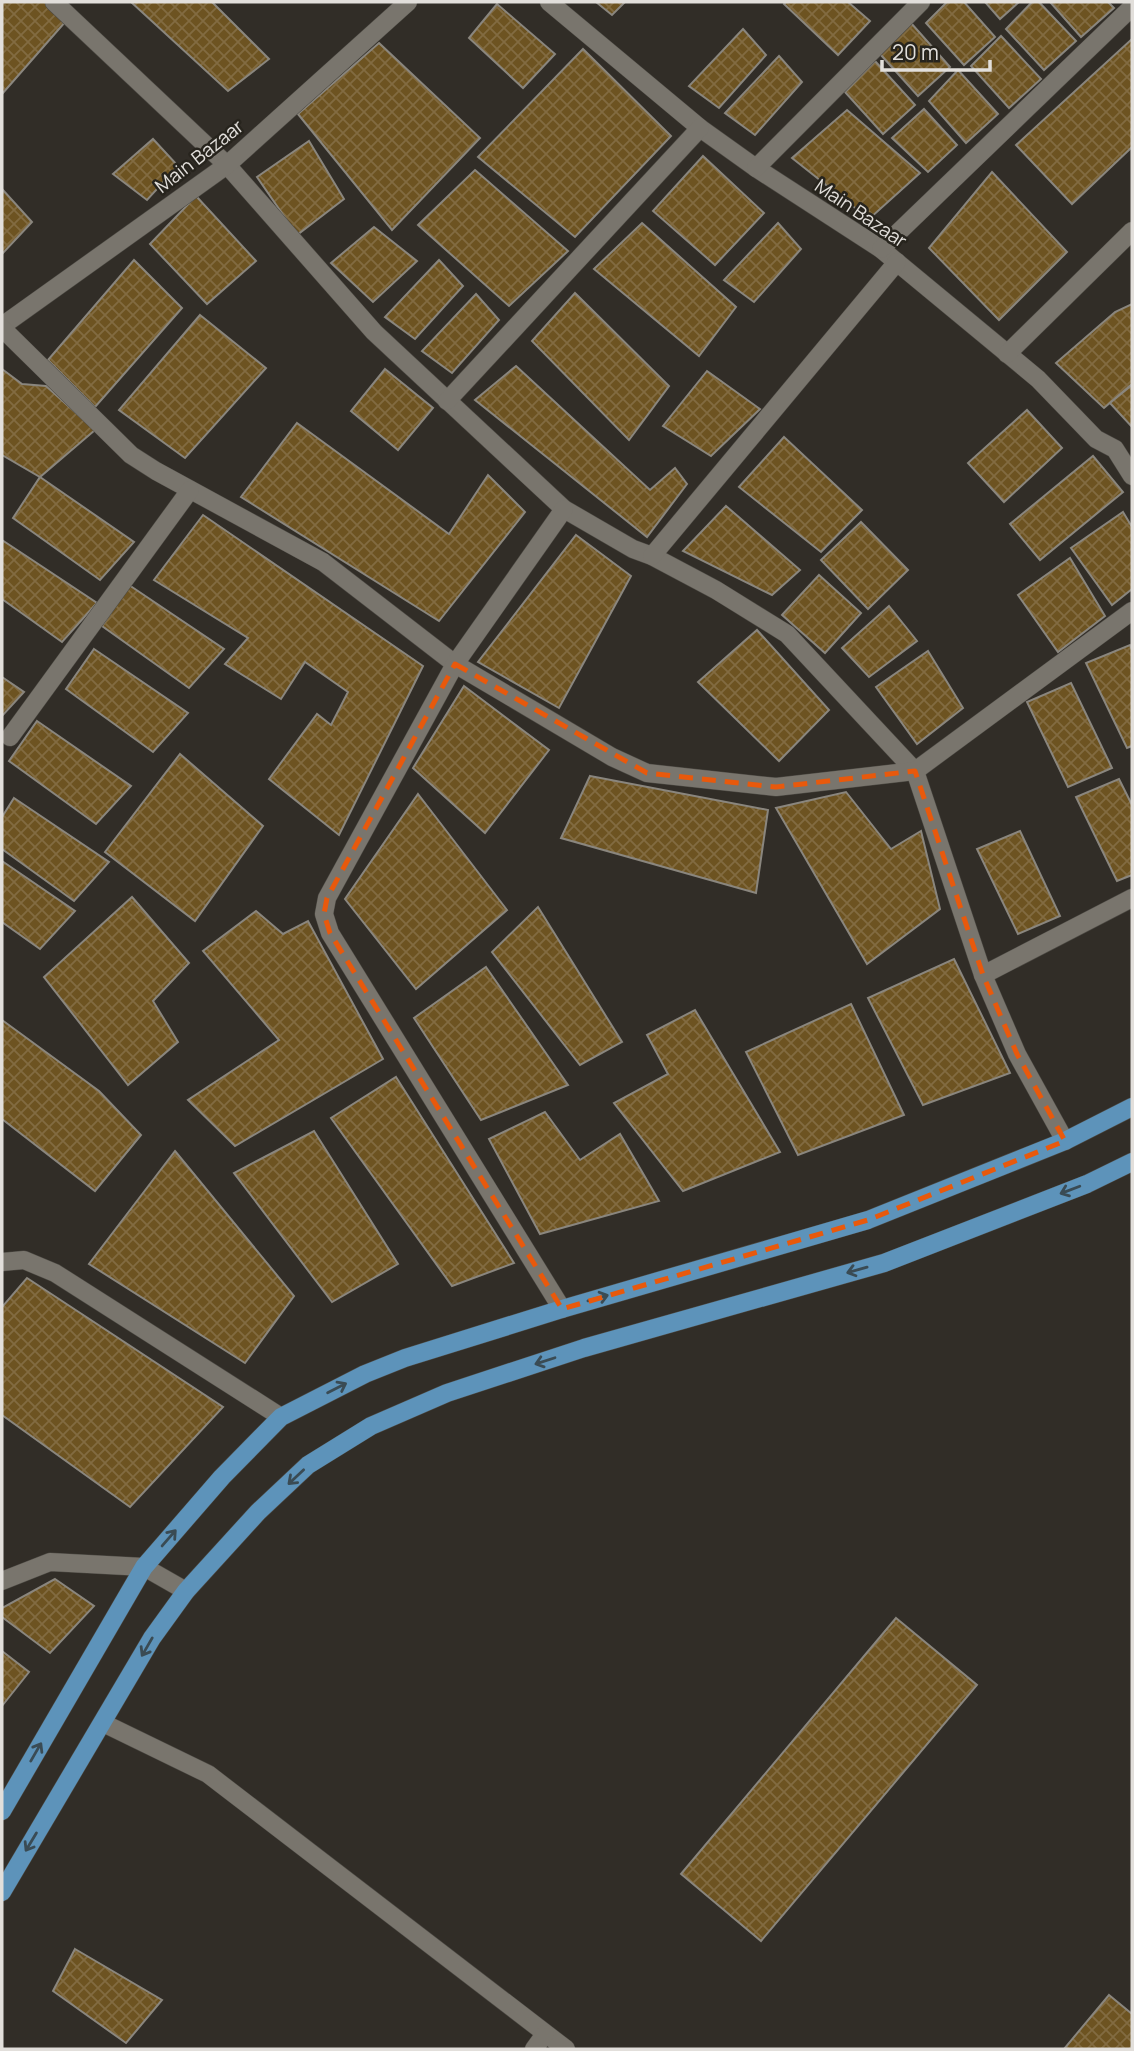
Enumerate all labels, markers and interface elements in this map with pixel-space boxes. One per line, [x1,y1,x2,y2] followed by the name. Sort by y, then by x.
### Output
[882,28,990,72] scale bar
[892,38,939,66] text: 20 m
[149,113,249,199] street label: Main Bazaar
[810,173,912,253] street label: Main Bazaar
[1060,1185,1081,1198] one-way arrow
[846,1265,868,1278] one-way arrow
[586,1291,608,1304] one-way arrow
[534,1356,556,1368] one-way arrow
[326,1381,347,1395] one-way arrow
[288,1468,305,1485] one-way arrow
[161,1530,177,1548] one-way arrow
[140,1636,154,1656] one-way arrow
[30,1742,44,1762] one-way arrow
[24,1832,38,1852] one-way arrow

